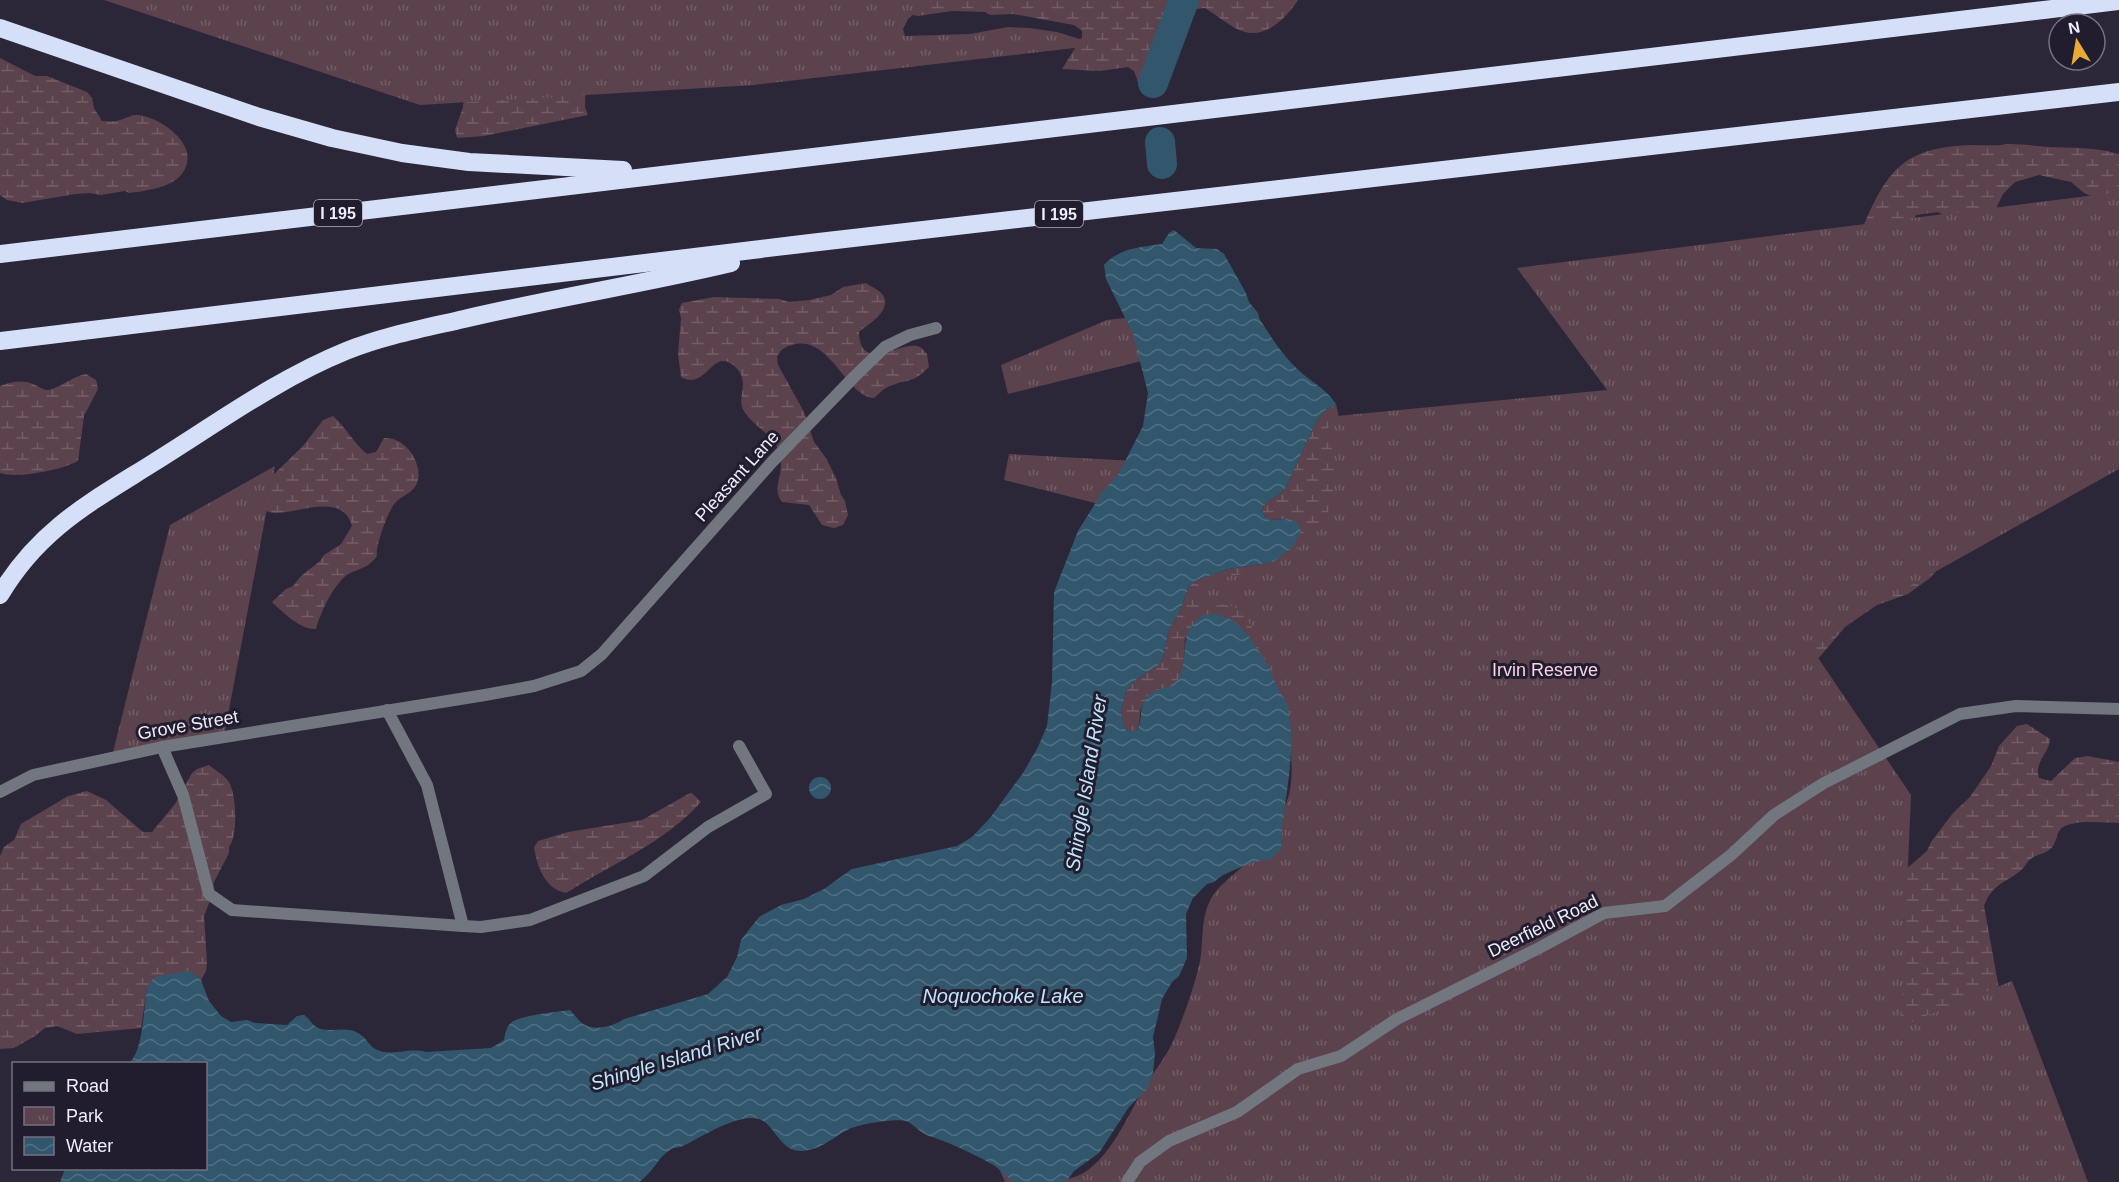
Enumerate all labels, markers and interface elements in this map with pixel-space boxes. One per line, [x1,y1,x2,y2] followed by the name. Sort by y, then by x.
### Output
[2047,12,2107,72] north arrow
[2067,18,2082,37] text: N
[314,200,362,226] road number: I 195
[1035,201,1083,227] road number: I 195
[691,427,783,525] street label: Pleasant Lane
[1492,660,1598,680] park label: Irvin Reserve
[1061,692,1111,873] water label: Shingle Island River
[136,706,240,744] street label: Grove Street
[1485,891,1601,961] street label: Deerfield Road
[922,985,1084,1007] water label: Noquochoke Lake
[588,1021,766,1095] water label: Shingle Island River
[12,1062,207,1170] legend
[66,1076,109,1096] text: Road
[66,1106,104,1126] text: Park
[66,1136,113,1156] text: Water

